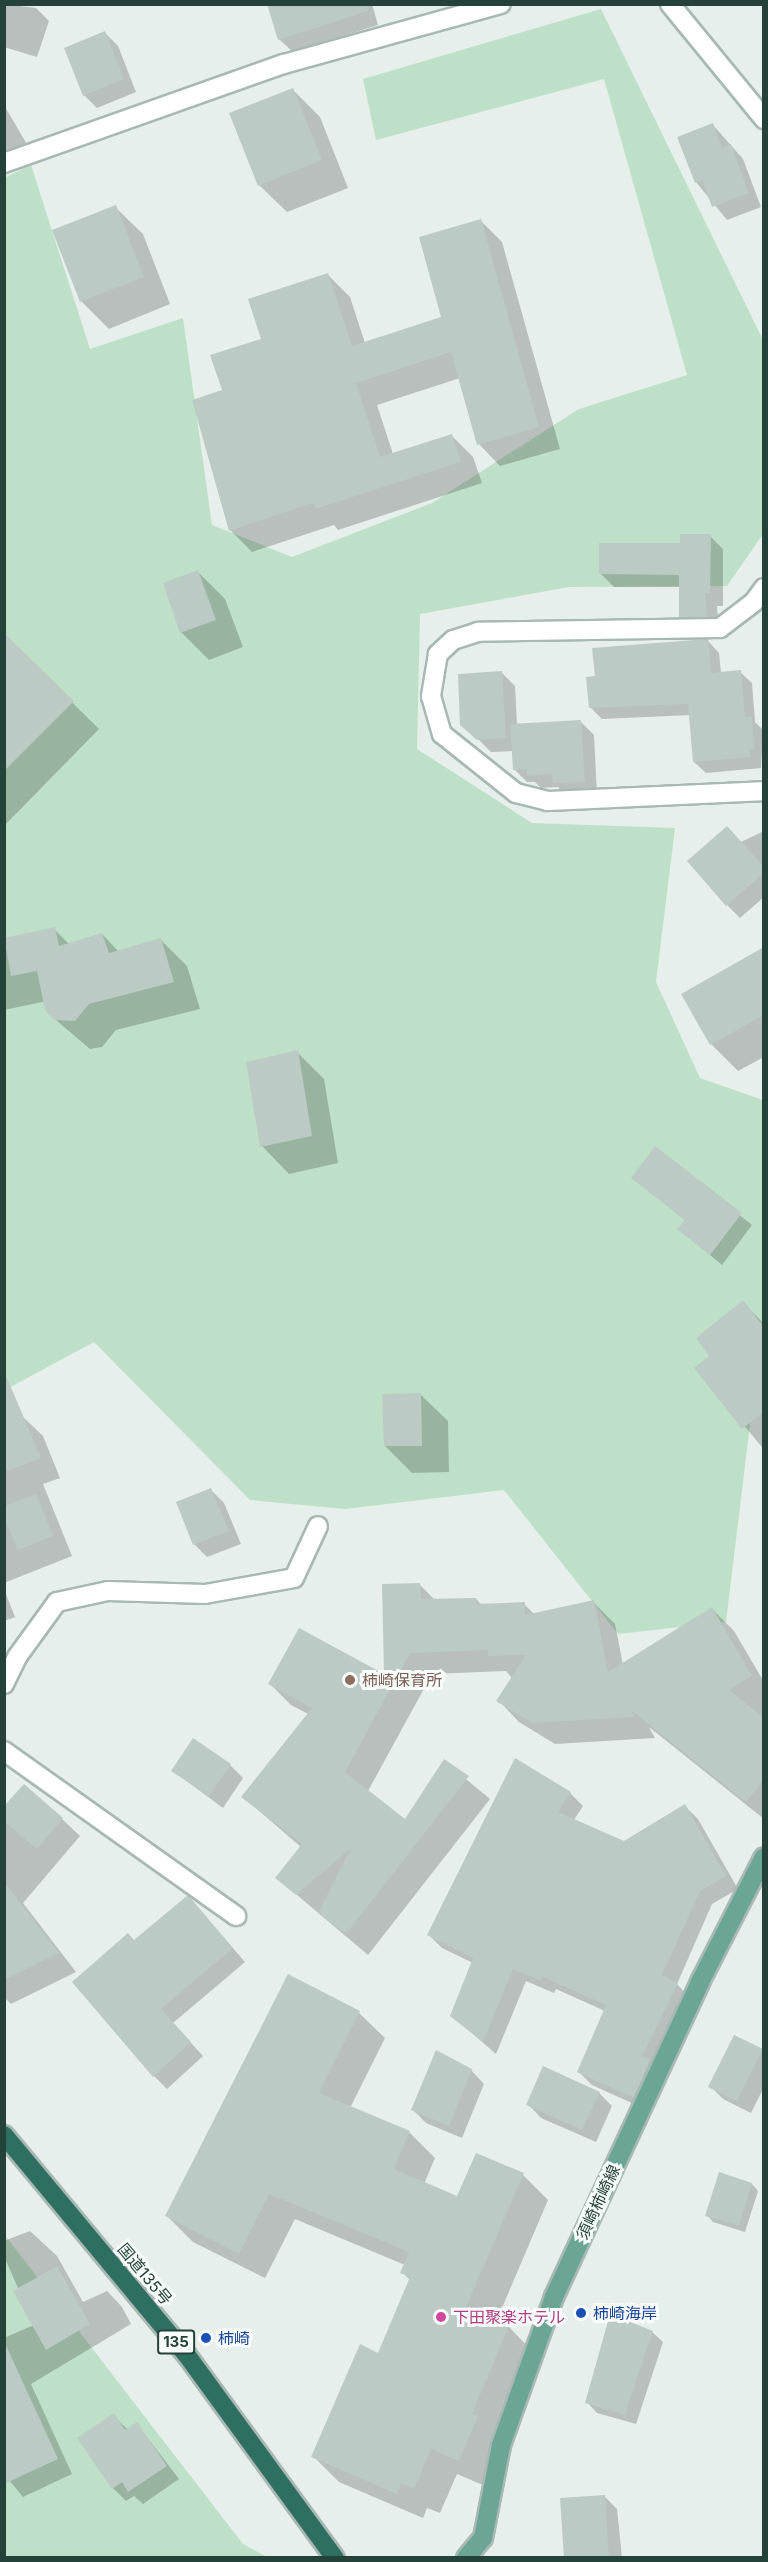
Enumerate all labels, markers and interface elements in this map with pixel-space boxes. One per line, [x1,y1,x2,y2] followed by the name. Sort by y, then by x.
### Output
[362,1670,442,1690] place label: 柿崎保育所
[343,1673,357,1687] marker: 柿崎保育所
[572,2162,624,2242] street label: 須崎柿崎線
[114,2239,176,2309] street label: 国道135号
[593,2303,657,2323] place label: 柿崎海岸
[574,2306,588,2320] marker: 柿崎海岸
[453,2307,565,2327] place label: 下田聚楽ホテル
[434,2310,448,2324] marker: 下田聚楽ホテル
[218,2328,250,2348] place label: 柿崎
[156,2330,195,2354] road number: 135
[199,2331,213,2345] marker: 柿崎

